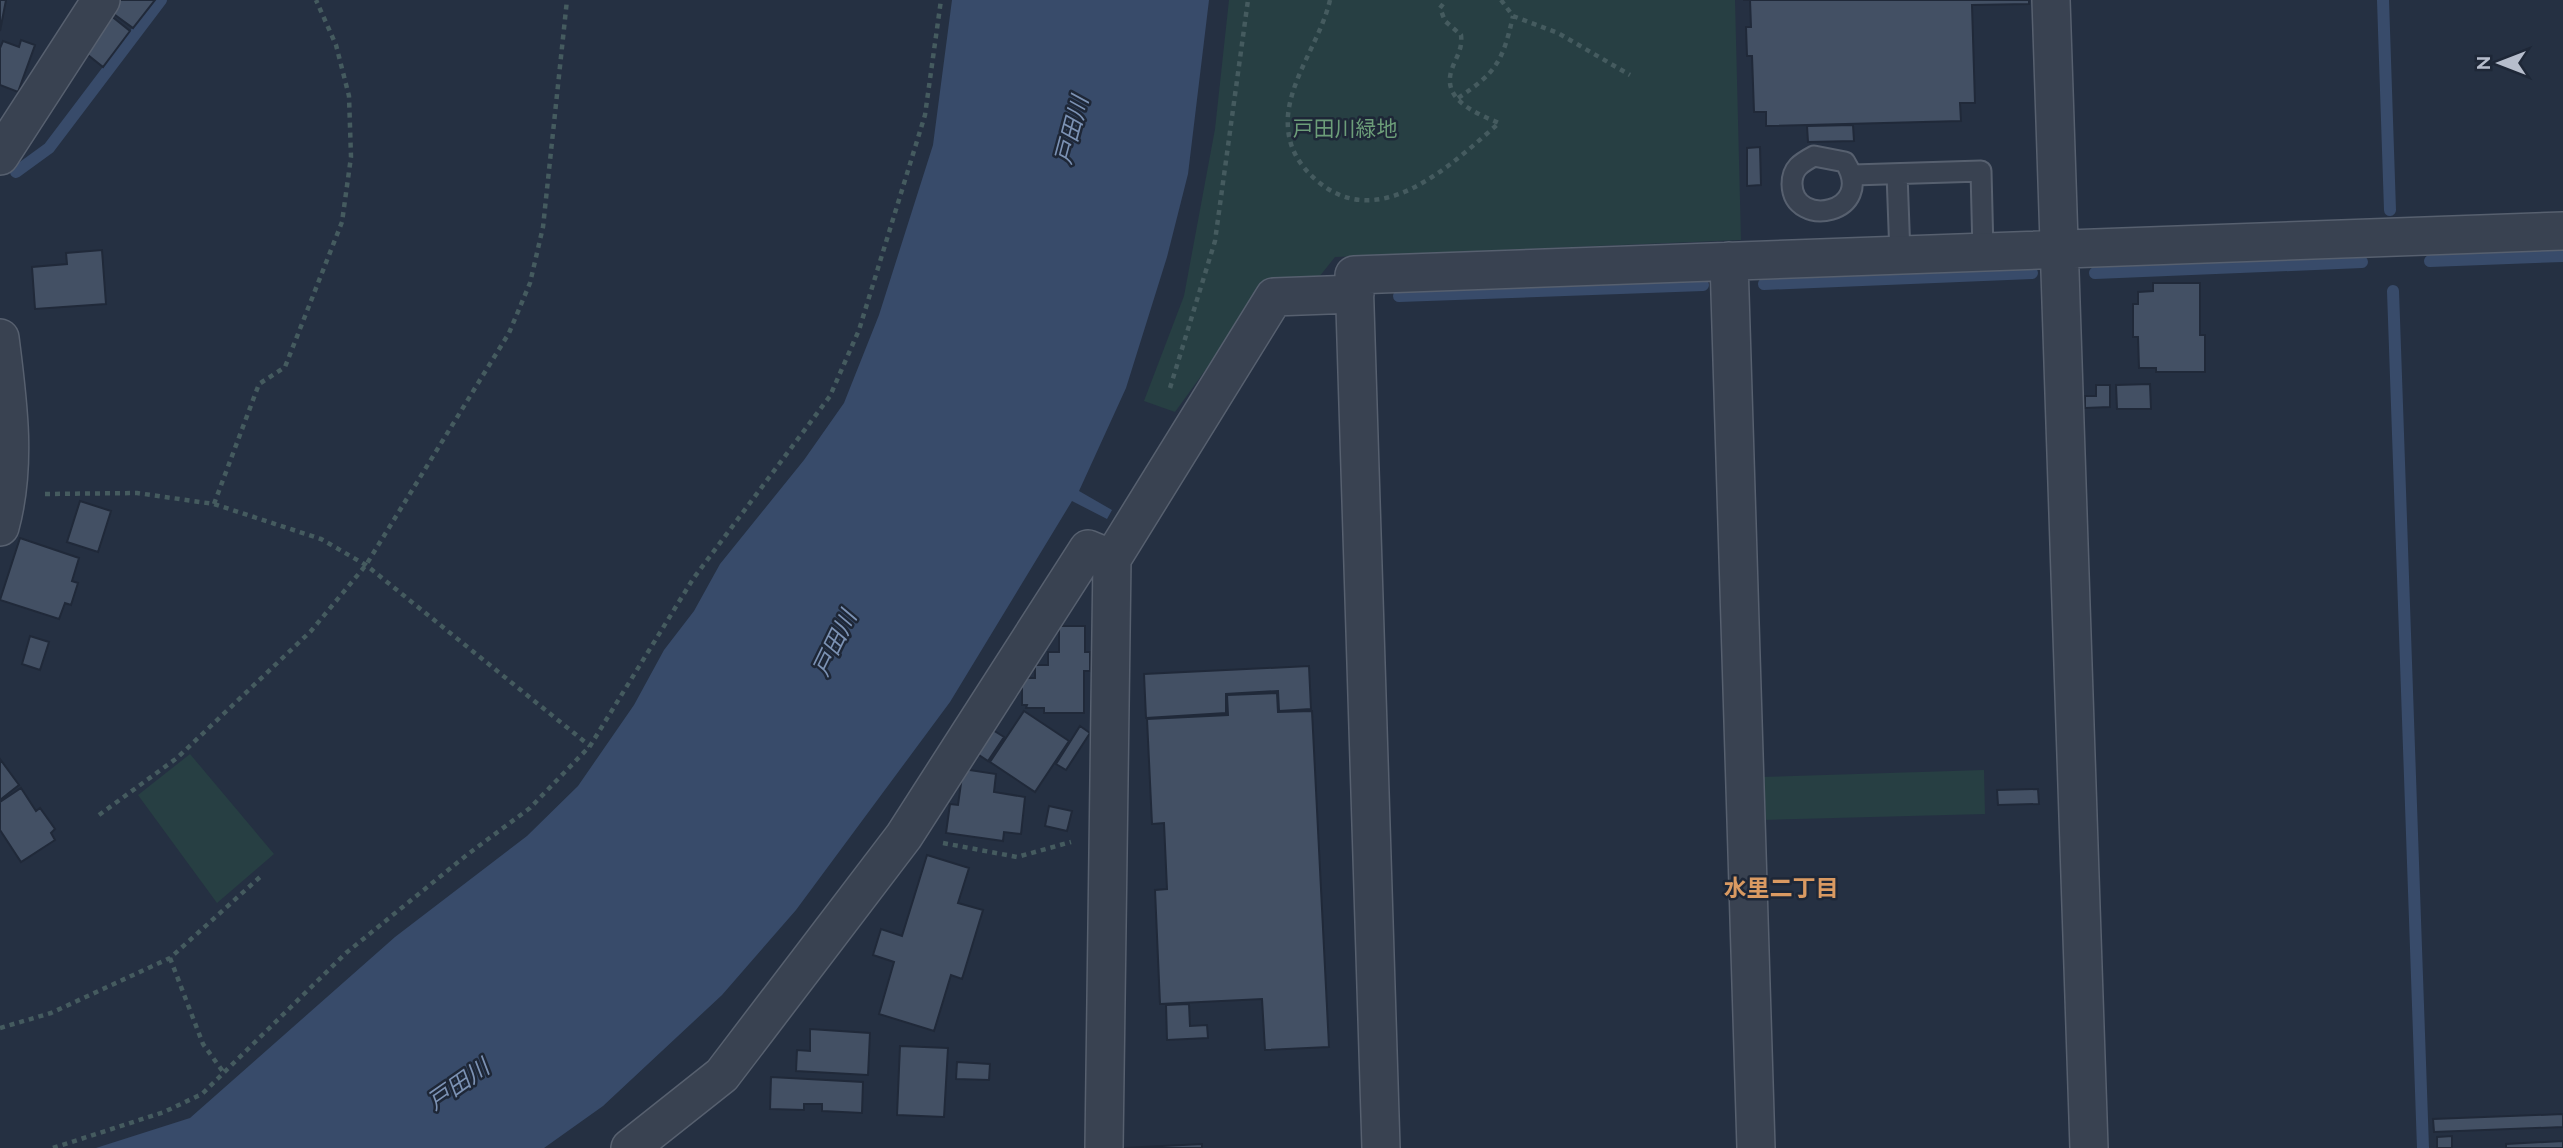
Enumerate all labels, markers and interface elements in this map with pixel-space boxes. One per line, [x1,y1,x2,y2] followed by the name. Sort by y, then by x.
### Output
[2465,28,2535,98] north arrow
[2472,56,2494,70] text: N
[1049,90,1094,167] water label: 戸田川
[1293,116,1398,141] park label: 戸田川緑地
[807,603,863,680] water label: 戸田川
[1724,874,1839,901] district label: 水里二丁目
[422,1051,496,1115] water label: 戸田川

